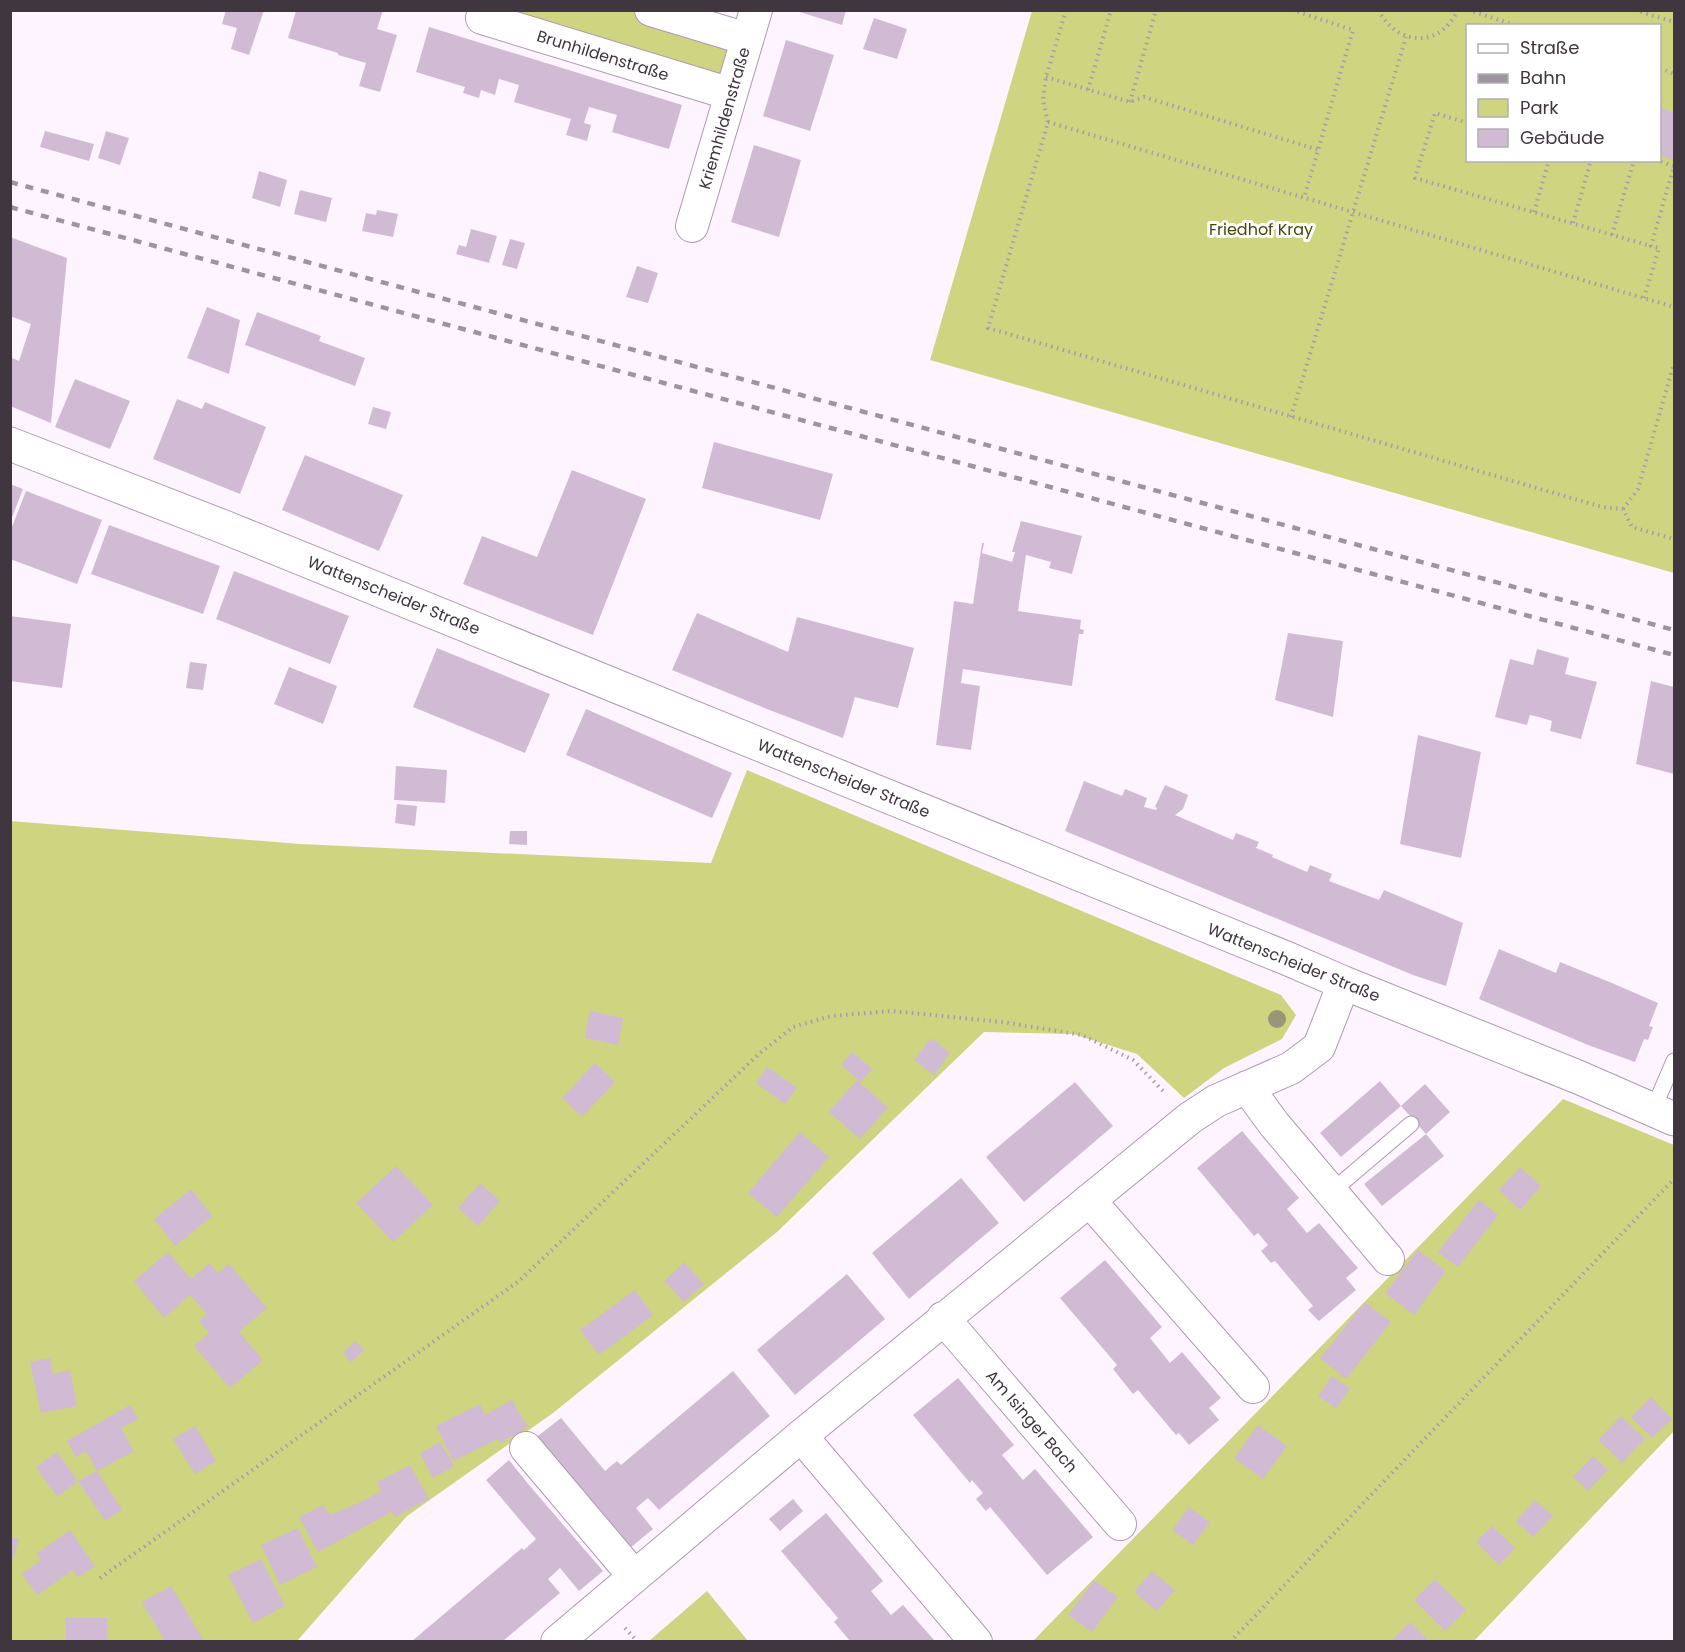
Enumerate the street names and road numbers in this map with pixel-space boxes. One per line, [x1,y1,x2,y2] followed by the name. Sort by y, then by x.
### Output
[534,24,672,87] street label: Brunhildenstraße
[693,44,756,192] street label: Kriemhildenstraße
[304,550,484,641] street label: Wattenscheider Straße
[754,733,934,824] street label: Wattenscheider Straße
[1204,917,1384,1008] street label: Wattenscheider Straße
[980,1365,1083,1478] street label: Am Isinger Bach

